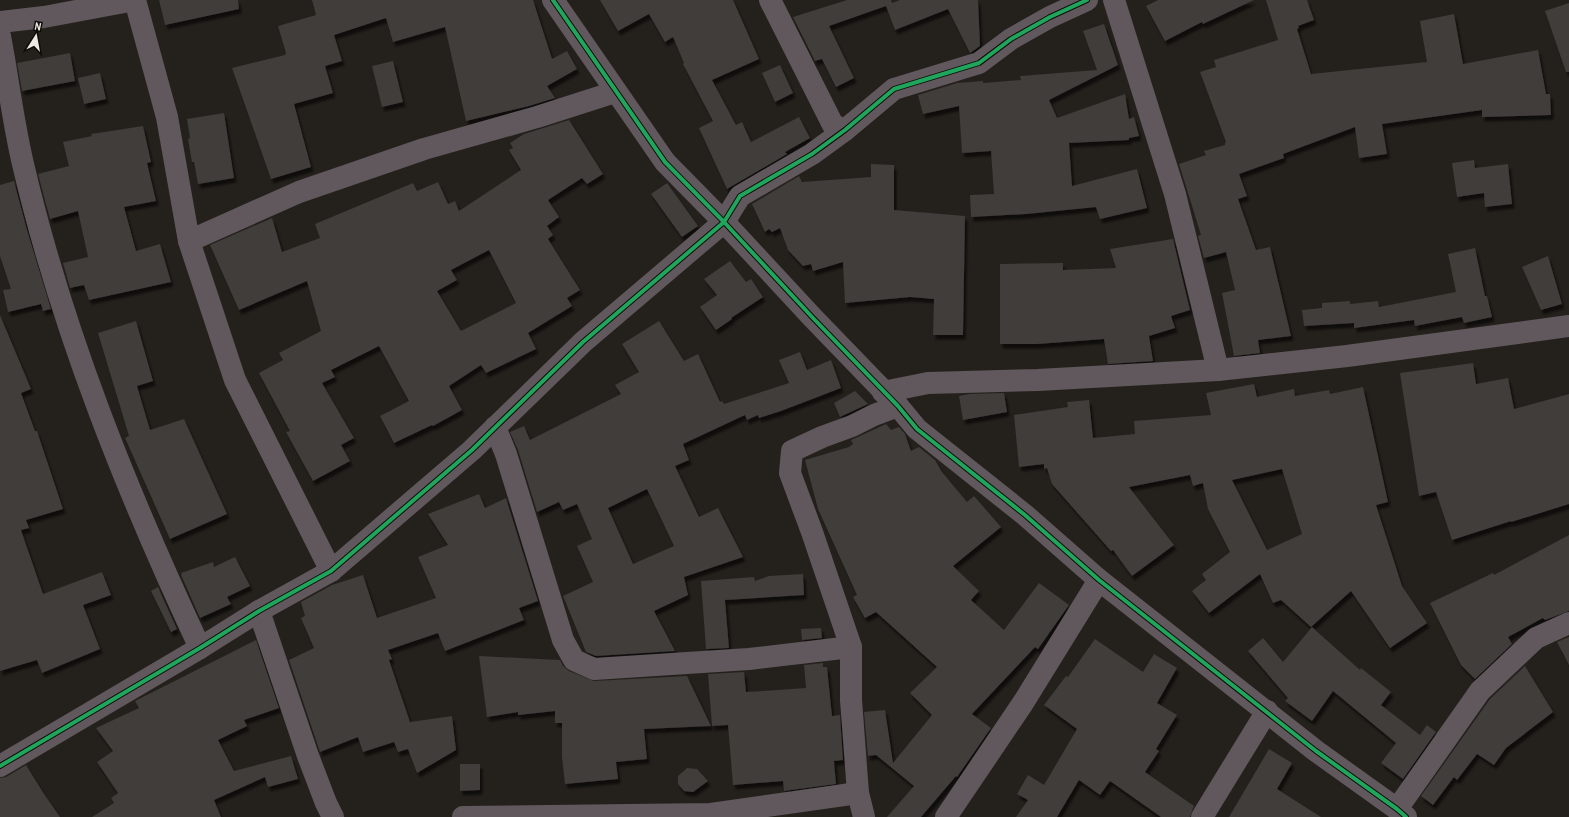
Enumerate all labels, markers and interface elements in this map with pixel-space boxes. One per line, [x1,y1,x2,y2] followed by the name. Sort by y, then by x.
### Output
[16,16,56,56] north arrow
[33,19,42,34] text: N

